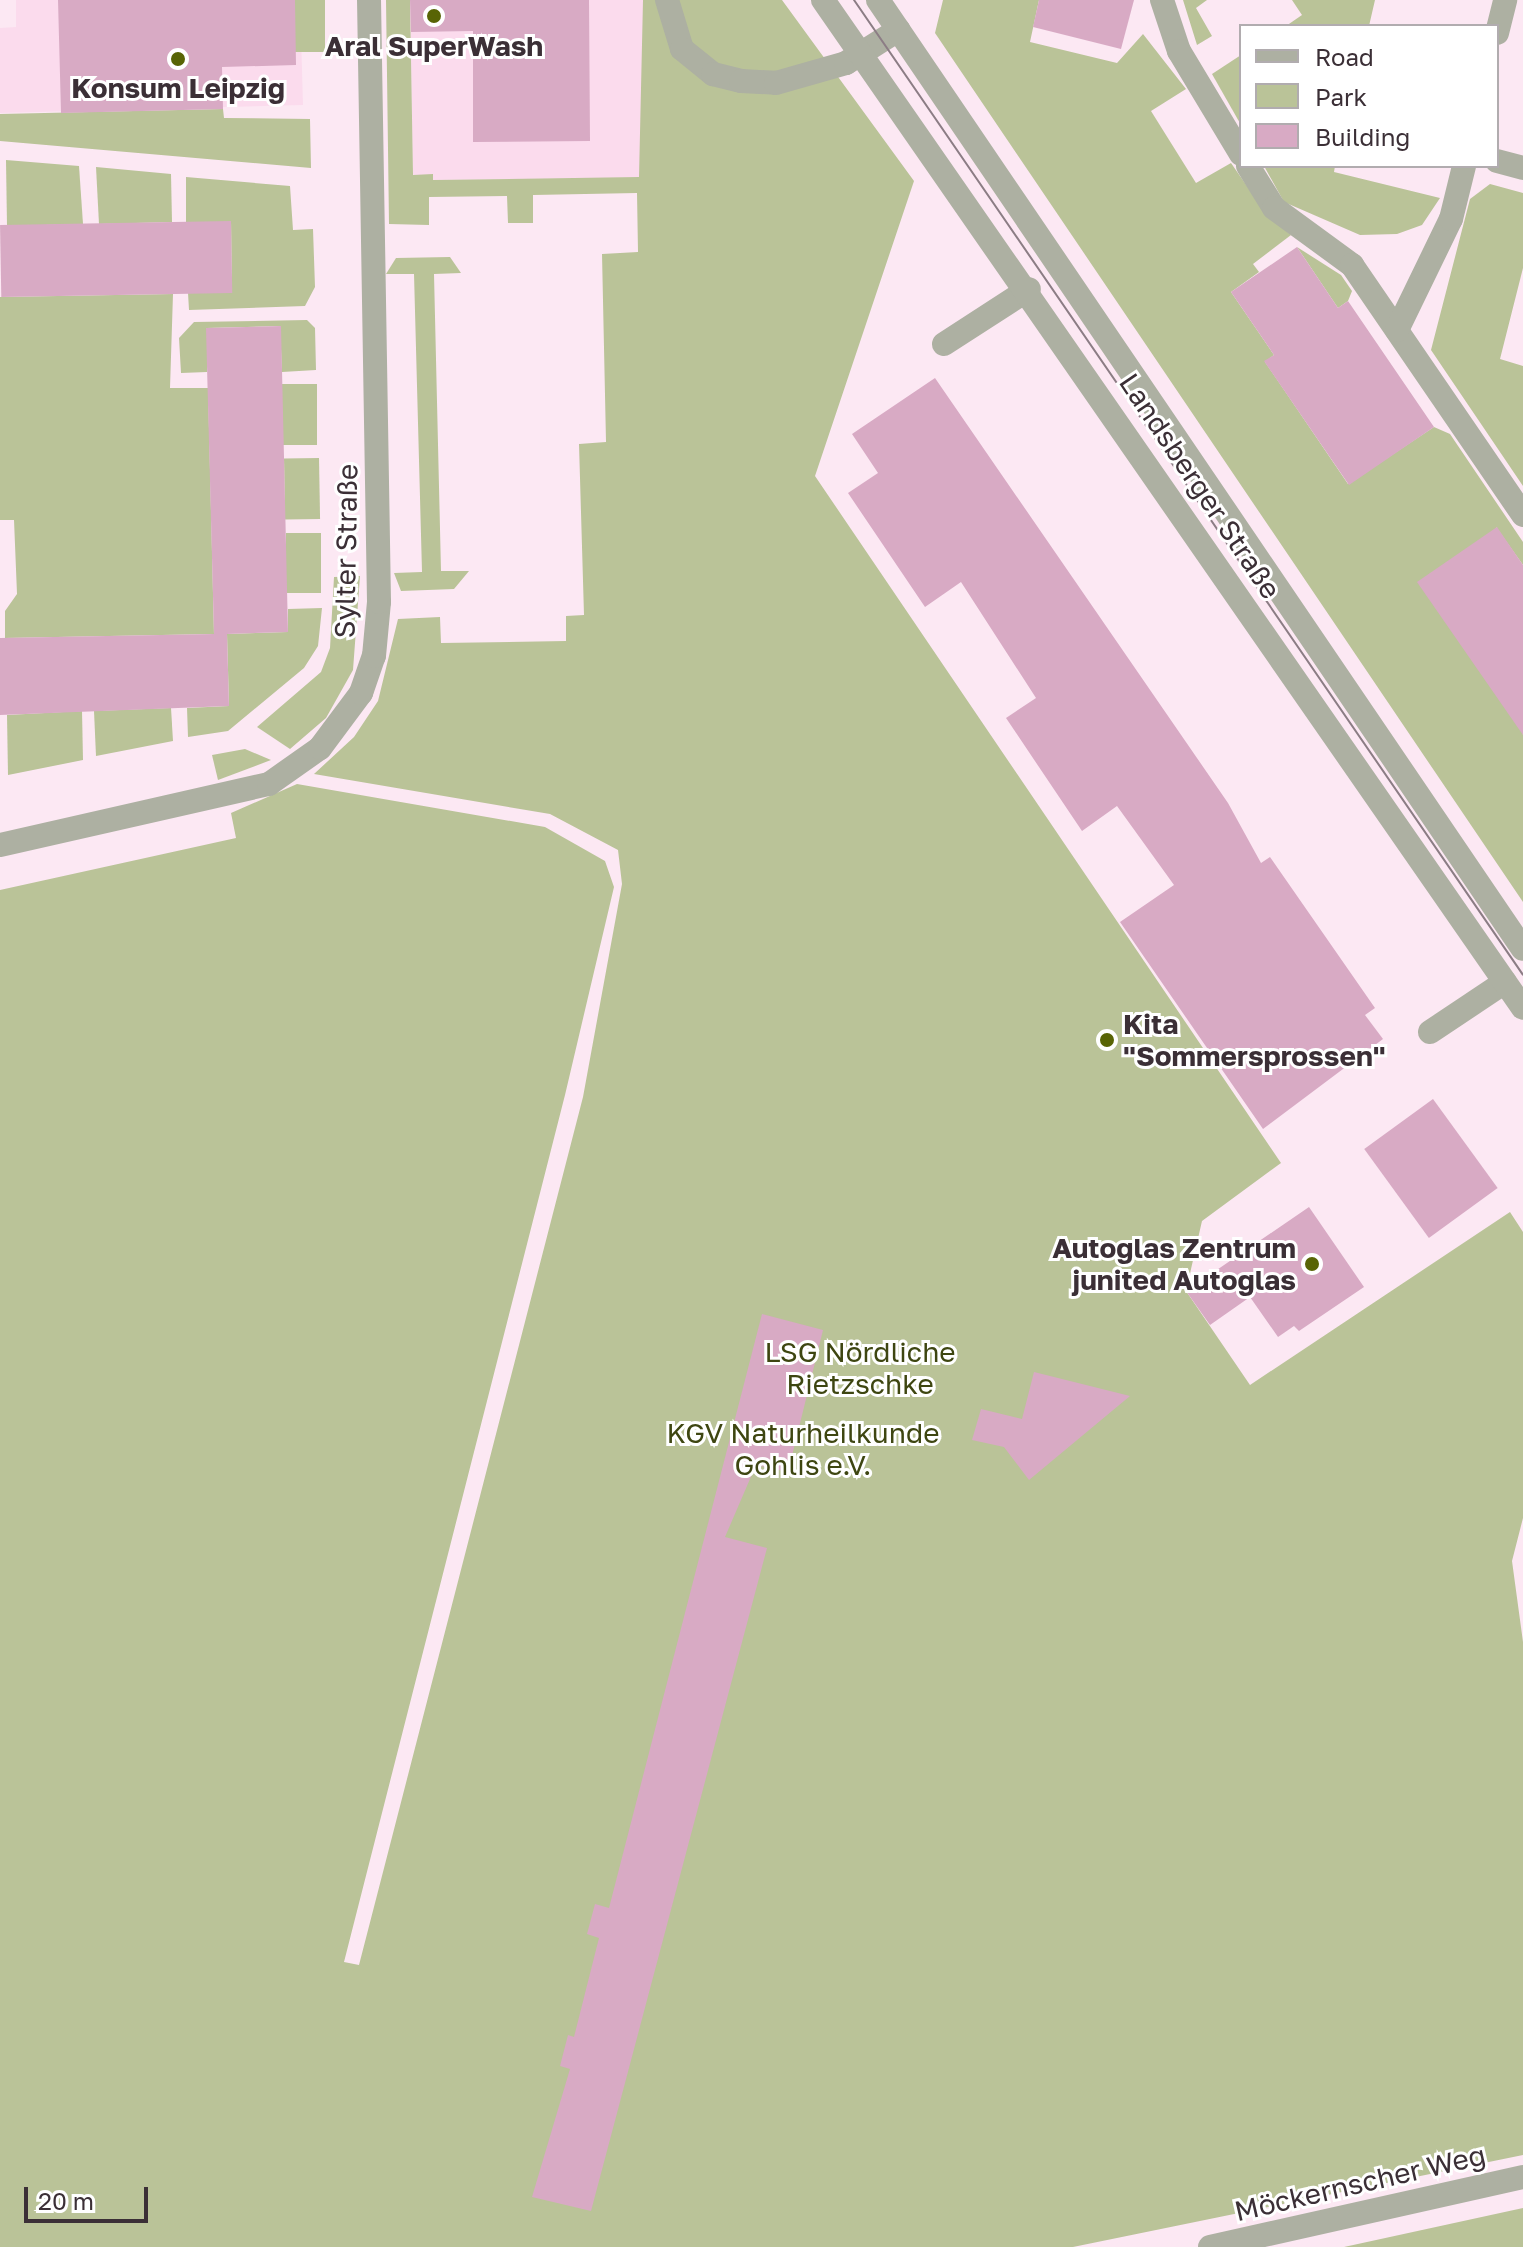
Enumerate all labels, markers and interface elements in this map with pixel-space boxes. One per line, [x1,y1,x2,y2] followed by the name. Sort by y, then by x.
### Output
[425,7,443,25] marker: Aral SuperWash
[1239,24,1499,168] legend
[325,29,543,63] place label: Aral SuperWash
[1315,42,1374,71] text: Road
[169,50,187,68] marker: Konsum Leipzig
[71,71,285,105] place label: Konsum Leipzig
[1315,82,1367,111] text: Park
[1315,122,1410,151] text: Building
[1112,367,1288,605] street label: Landsberger Straße
[328,463,364,639] street label: Sylter Straße
[1123,1007,1386,1073] place label: Kita "Sommersprossen"
[1098,1031,1116,1049] marker: Kita "Sommersprossen"
[1052,1231,1296,1297] place label: Autoglas Zentrum junited Autoglas
[1303,1255,1321,1273] marker: Autoglas Zentrum junited Autoglas
[764,1335,956,1401] park label: LSG Nördliche Rietzschke
[667,1416,939,1482] park label: KGV Naturheilkunde Gohlis e.V.
[1231,2138,1489,2228] street label: Möckernscher Weg
[28,2171,152,2221] scale bar
[38,2186,94,2215] text: 20 m

